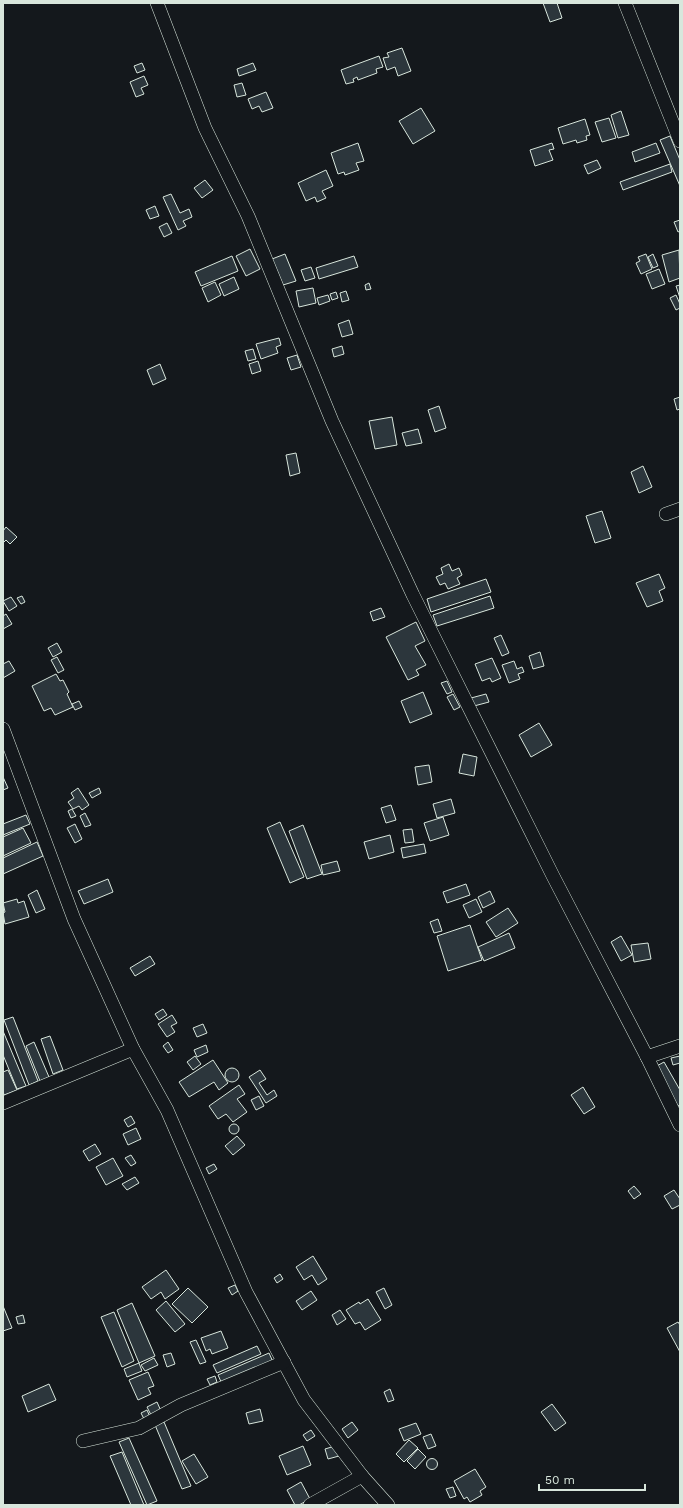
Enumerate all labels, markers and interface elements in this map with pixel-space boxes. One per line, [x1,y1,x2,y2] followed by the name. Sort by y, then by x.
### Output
[539,1466,645,1492] scale bar
[545,1473,575,1487] text: 50 m

